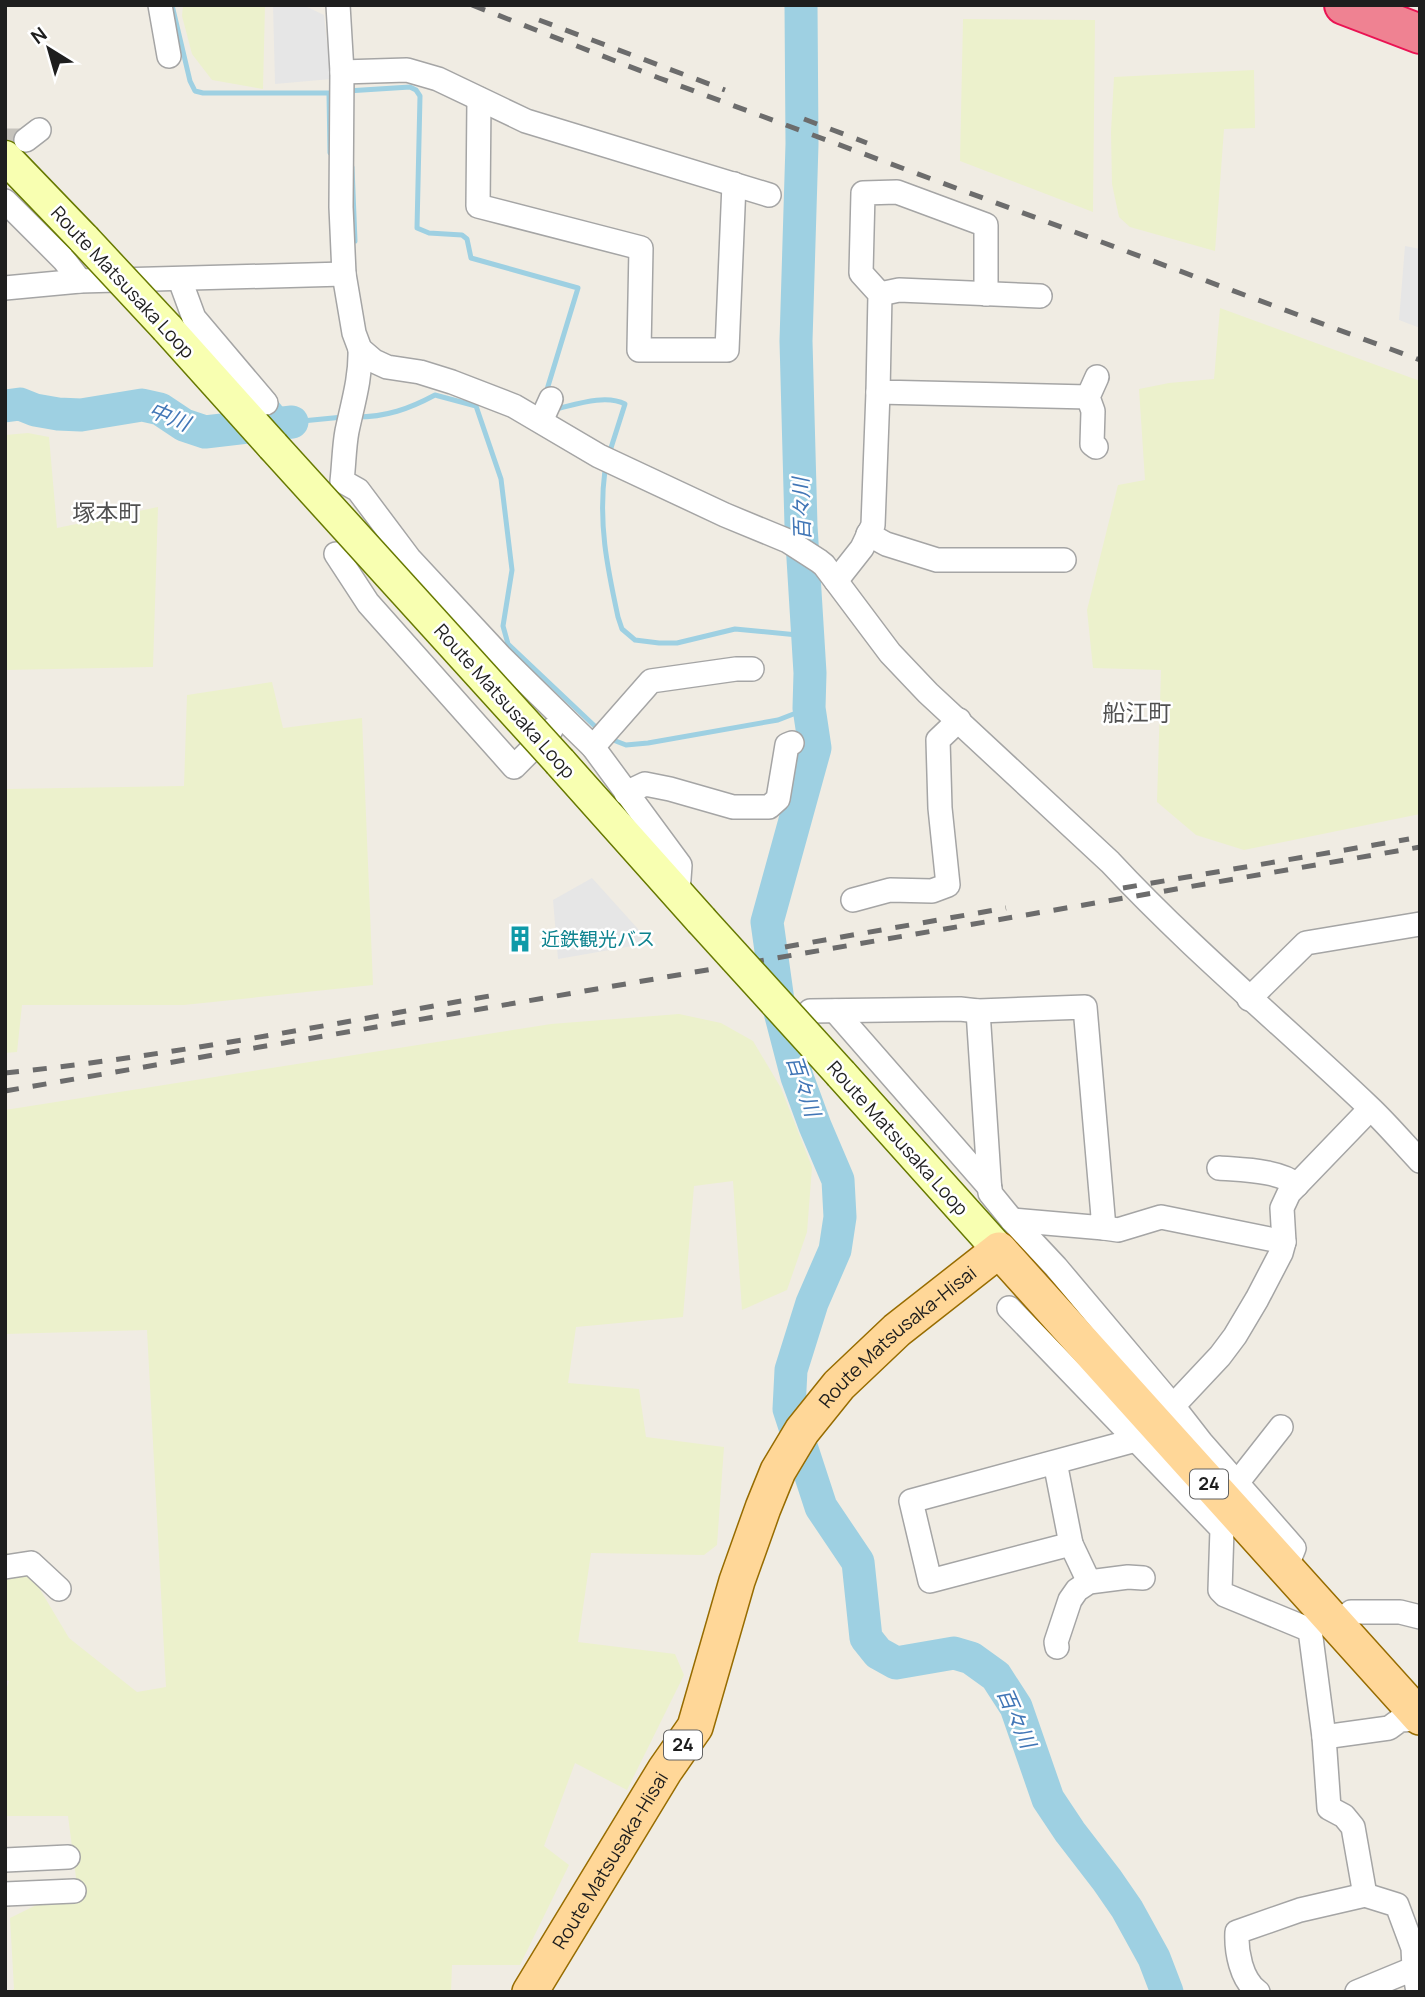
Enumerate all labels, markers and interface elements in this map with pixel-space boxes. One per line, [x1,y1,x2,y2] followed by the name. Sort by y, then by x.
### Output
[14,14,84,84] north arrow
[25,21,52,50] text: N
[45,200,201,364] street label: Route Matsusaka Loop
[145,395,196,438] water label: 中川
[786,475,816,541] water label: 百々川
[73,496,142,528] district label: 塚本町
[428,618,582,784] street label: Route Matsusaka Loop
[1103,696,1172,728] district label: 船江町
[505,924,535,954] building icon: 近鉄観光バス
[541,926,655,952] place label: 近鉄観光バス
[780,1051,828,1122] water label: 百々川
[821,1055,975,1221] street label: Route Matsusaka Loop
[813,1260,982,1413] street label: Route Matsusaka-Hisai
[1190,1470,1228,1498] road number: 24
[991,1683,1043,1754] water label: 百々川
[664,1730,702,1760] road number: 24
[546,1767,674,1954] street label: Route Matsusaka-Hisai

